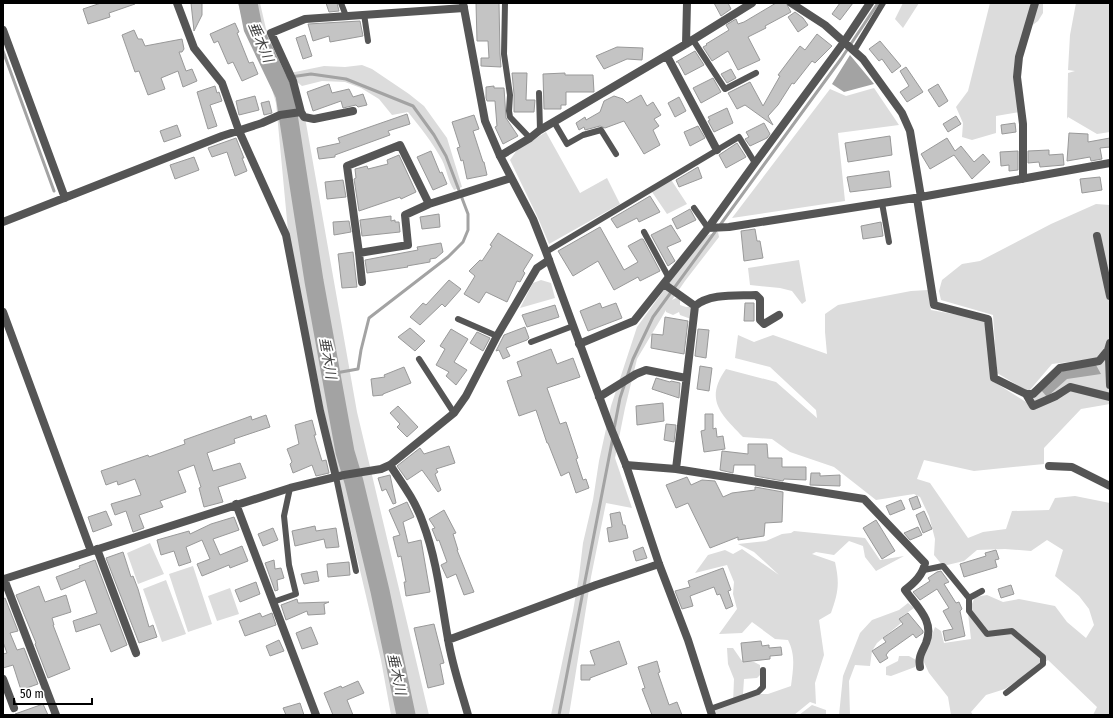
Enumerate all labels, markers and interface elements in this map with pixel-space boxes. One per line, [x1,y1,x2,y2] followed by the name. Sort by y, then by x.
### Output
[245,20,277,67] water label: 垂木川
[315,336,340,382] water label: 垂木川
[384,652,410,698] water label: 垂木川
[14,680,92,706] scale bar
[20,687,44,701] text: 50 m

